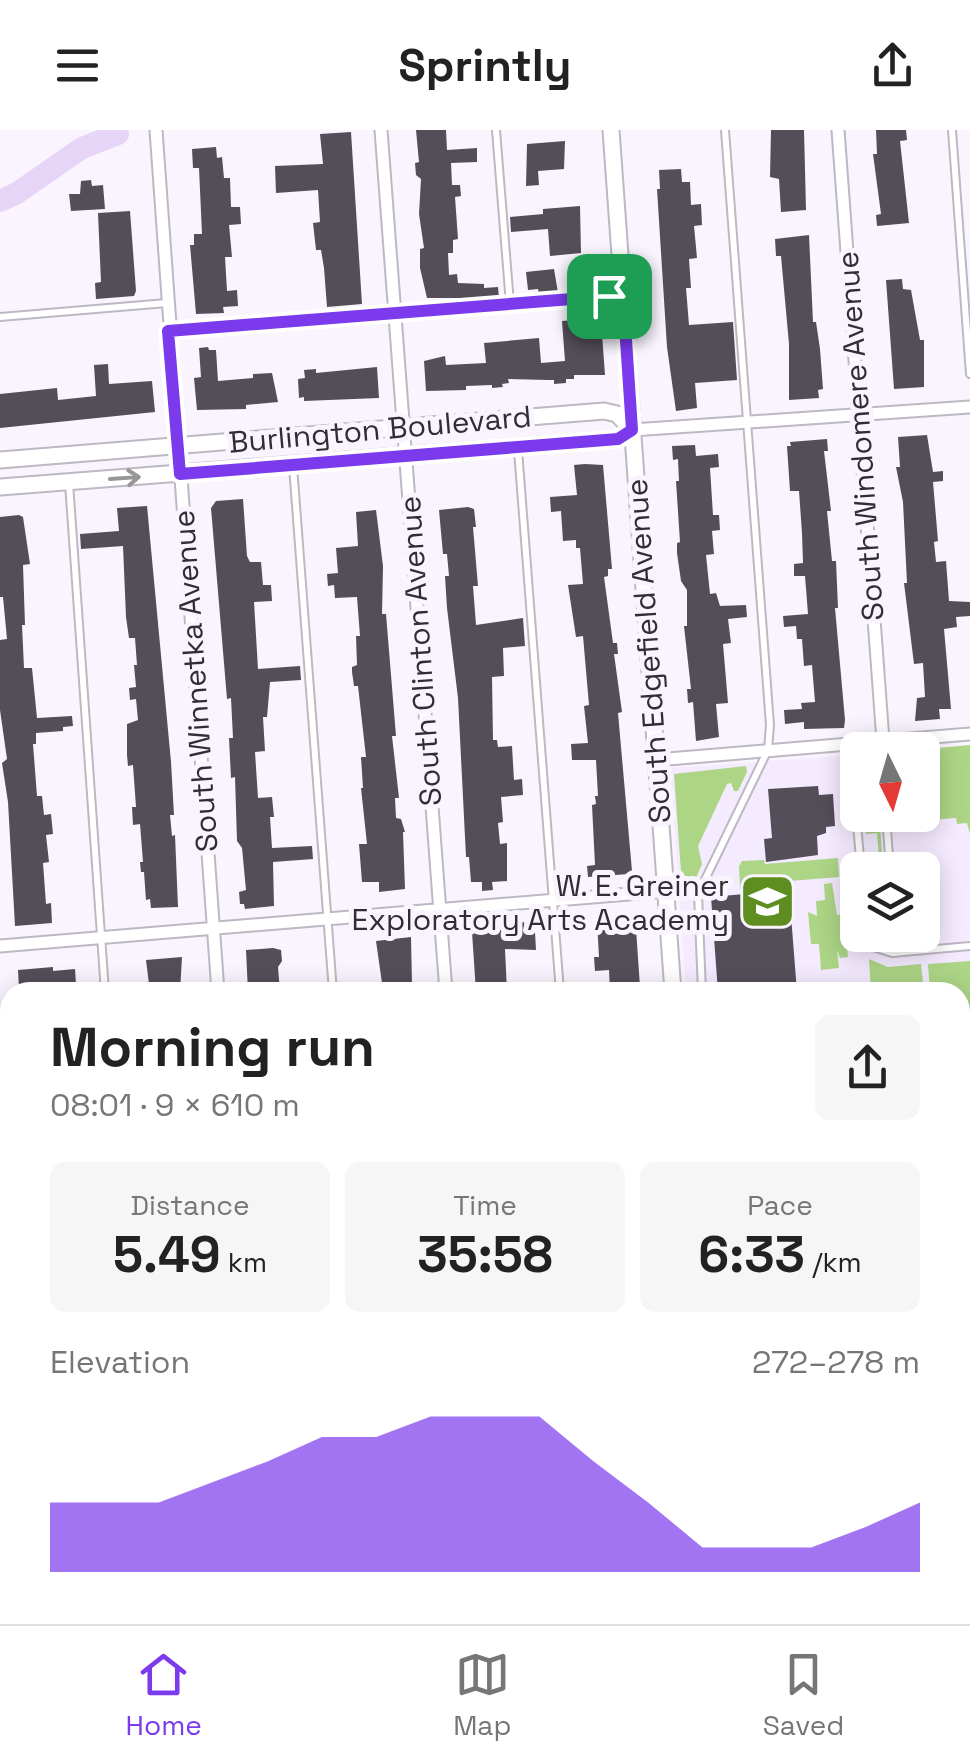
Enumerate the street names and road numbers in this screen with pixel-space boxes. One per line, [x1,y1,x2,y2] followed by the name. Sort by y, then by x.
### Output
[828,250,892,622] street label: South Windomere Avenue
[227,396,533,462] street label: Burlington Boulevard
[616,477,680,825] street label: South Edgefield Avenue
[390,495,450,807] street label: South Clinton Avenue
[164,509,226,853] street label: South Winnetka Avenue

